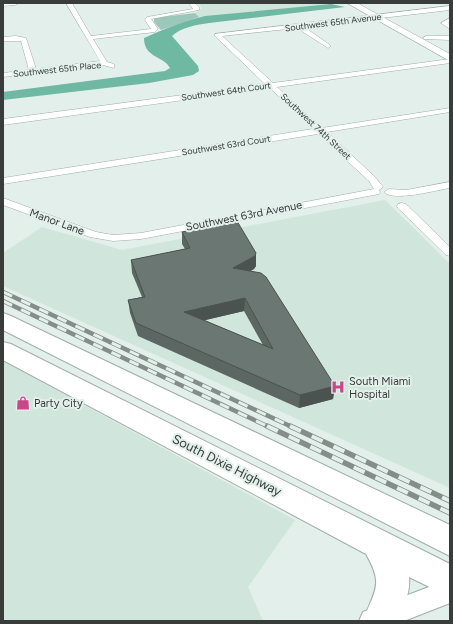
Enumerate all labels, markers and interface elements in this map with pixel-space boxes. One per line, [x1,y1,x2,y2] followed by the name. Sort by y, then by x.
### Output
[284,11,382,33] street label: Southwest 65th Avenue
[13,59,102,79] street label: Southwest 65th Place
[181,79,272,103] street label: Southwest 64th Court
[279,91,354,162] street label: Southwest 74th Street
[181,132,272,157] street label: Southwest 63rd Court
[185,198,303,234] street label: Southwest 63rd Avenue
[28,206,86,238] street label: Manor Lane
[349,375,411,401] place label: South Miami Hospital
[330,379,346,395] hospital icon: South Miami Hospital
[15,395,31,411] shop icon: Party City
[34,397,83,410] place label: Party City
[170,431,284,499] street label: South Dixie Highway

